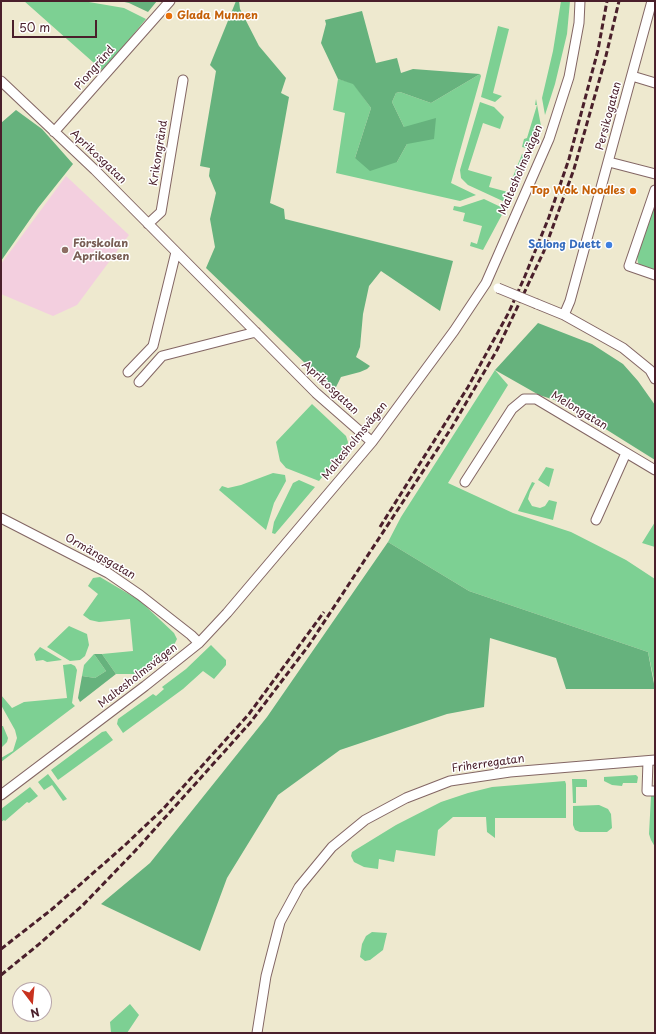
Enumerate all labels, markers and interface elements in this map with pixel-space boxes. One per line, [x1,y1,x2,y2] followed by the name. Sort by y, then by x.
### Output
[177,9,258,23] place label: Glada Munnen
[164,11,174,21] marker: Glada Munnen
[14,12,99,38] scale bar
[19,18,50,36] text: 50 m
[72,43,118,93] street label: Piongränd
[594,80,624,152] street label: Persikogatan
[147,119,171,187] street label: Krikongränd
[496,123,546,217] street label: Maltesholmsvägen
[67,127,129,187] street label: Aprikosgatan
[530,184,625,198] place label: Top Wok Noodles
[628,186,638,196] marker: Top Wok Noodles
[73,237,129,263] place label: Förskolan Aprikosen
[528,238,601,252] place label: Salong Duett
[604,240,614,250] marker: Salong Duett
[60,245,70,255] marker: Förskolan Aprikosen
[299,358,361,418] street label: Aprikosgatan
[548,389,610,433] street label: Melongatan
[319,399,391,483] street label: Maltesholmsvägen
[62,532,138,582] street label: Ormängsgatan
[96,641,180,711] street label: Maltesholmsvägen
[451,752,525,776] street label: Friherregatan
[12,982,52,1022] north arrow
[29,1004,42,1022] text: N

